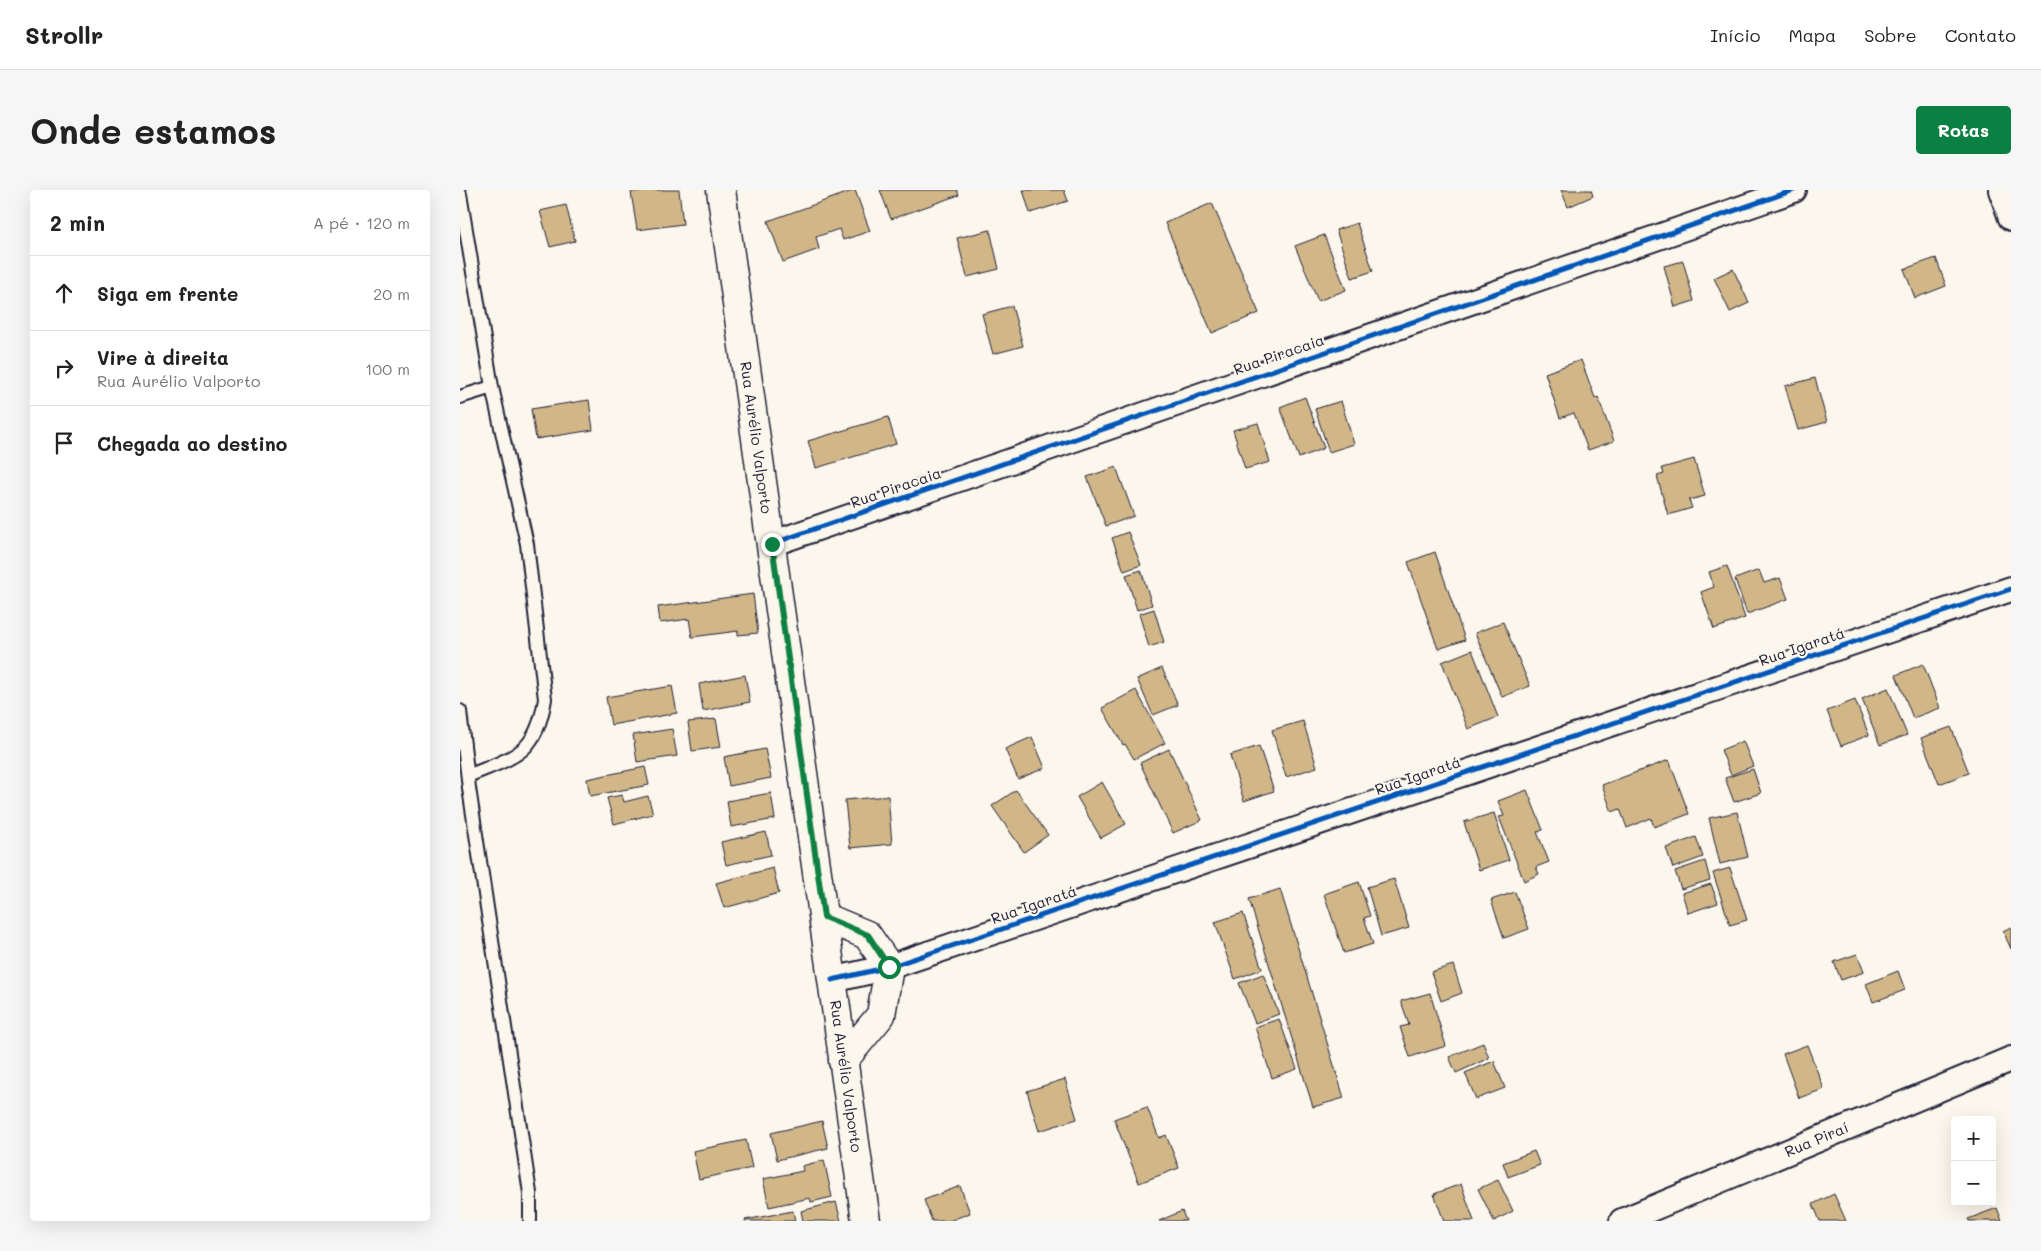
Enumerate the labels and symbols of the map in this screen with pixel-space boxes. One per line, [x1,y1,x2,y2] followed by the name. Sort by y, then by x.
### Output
[1231,329,1327,379] street label: Rua Piracaia
[736,360,777,515] street label: Rua Aurélio Valporto
[848,462,944,512] street label: Rua Piracaia
[761,533,784,556] route end
[1756,622,1847,670] street label: Rua Igaratá
[1372,751,1463,799] street label: Rua Igaratá
[988,880,1079,928] street label: Rua Igaratá
[878,956,901,979] route start
[826,999,867,1154] street label: Rua Aurélio Valporto
[1781,1117,1851,1161] street label: Rua Piraí

